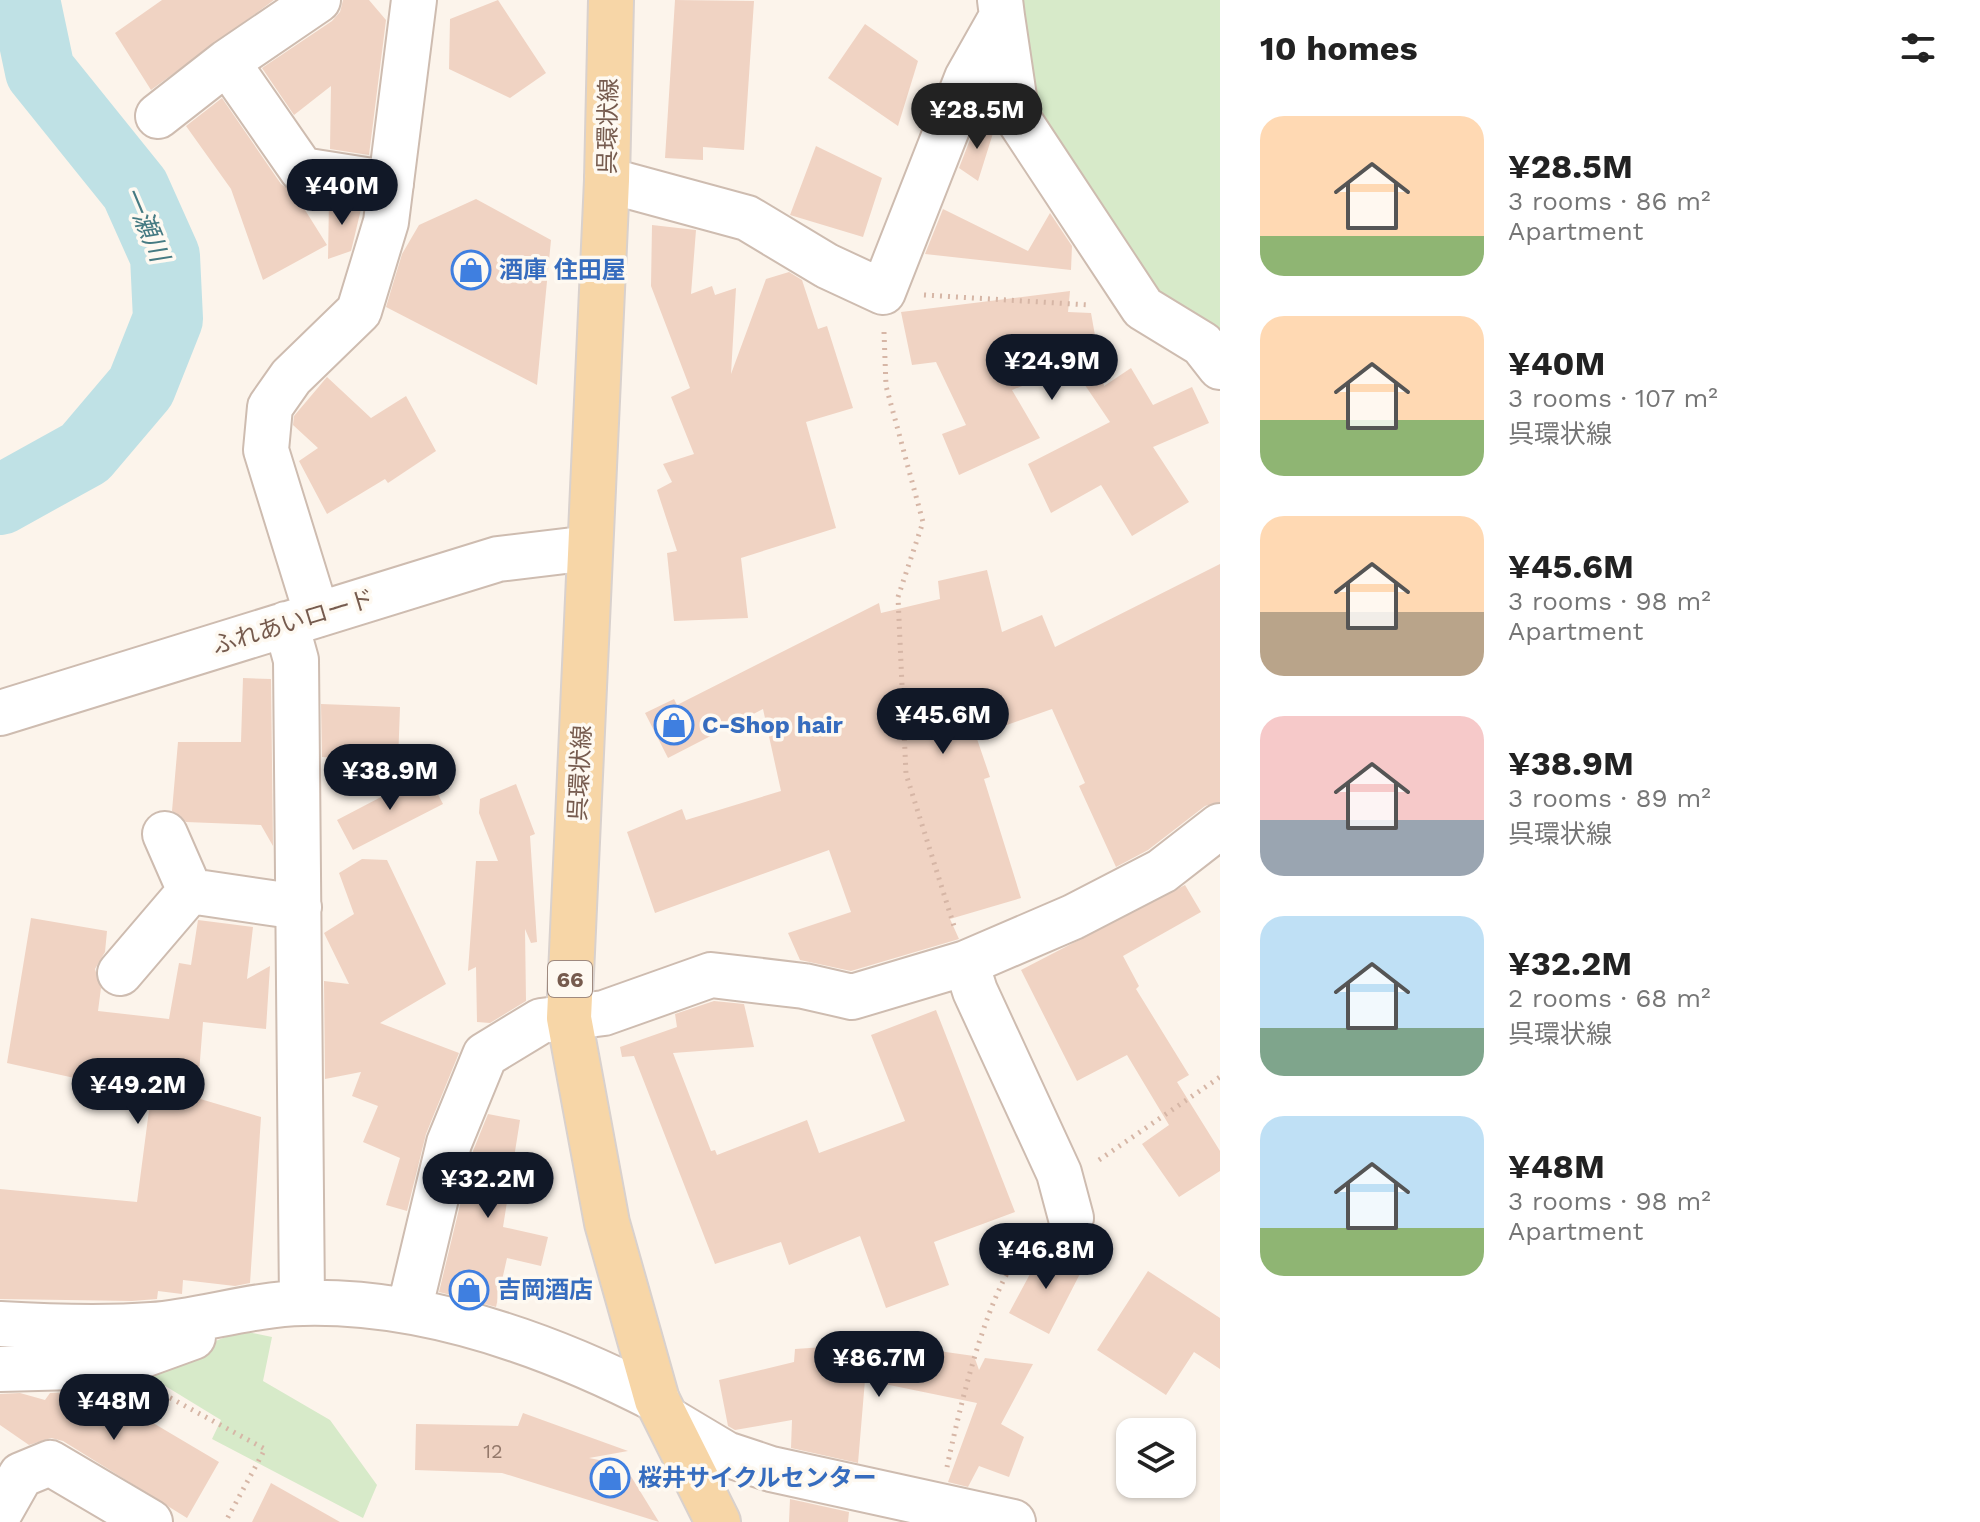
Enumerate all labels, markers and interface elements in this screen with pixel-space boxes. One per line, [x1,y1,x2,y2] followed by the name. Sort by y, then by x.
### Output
[1896,26,1940,70] icon: filters
[1260,28,1418,68] text: 10 homes
[593,78,623,174] street label: 呉環状線
[912,83,1042,151] pin: ¥28.5M
[929,94,1025,124] text: ¥28.5M
[1508,146,1633,186] text: ¥28.5M
[1324,148,1420,244] icon: home
[295,159,389,227] pin: ¥40M
[305,170,379,200] text: ¥40M
[117,182,176,269] water label: 一瀬川
[1508,186,1710,216] text: 3 rooms · 86 m²
[1508,216,1644,246] text: Apartment
[450,249,492,291] shop icon: 酒庫 住田屋
[499,256,626,284] place label: 酒庫 住田屋
[987,334,1117,402] pin: ¥24.9M
[1508,343,1605,383] text: ¥40M
[1004,345,1100,375] text: ¥24.9M
[1324,348,1420,444] icon: home
[1508,383,1718,413] text: 3 rooms · 107 m²
[1508,419,1612,449] text: 呉環状線
[1508,546,1634,586] text: ¥45.6M
[1324,548,1420,644] icon: home
[209,584,377,660] street label: ふれあいロード
[1508,586,1711,616] text: 3 rooms · 98 m²
[1508,616,1644,646] text: Apartment
[878,688,1008,756] pin: ¥45.6M
[895,699,991,729] text: ¥45.6M
[653,704,695,746] shop icon: C-Shop hair
[702,711,844,739] place label: C-Shop hair
[564,724,596,822] street label: 呉環状線
[1508,743,1634,783] text: ¥38.9M
[325,744,455,812] pin: ¥38.9M
[1324,748,1420,844] icon: home
[342,755,438,785] text: ¥38.9M
[1508,783,1711,813] text: 3 rooms · 89 m²
[1508,819,1612,849] text: 呉環状線
[1508,943,1632,983] text: ¥32.2M
[1324,948,1420,1044] icon: home
[548,961,592,997] road number: 66
[1508,983,1710,1013] text: 2 rooms · 68 m²
[1508,1019,1612,1049] text: 呉環状線
[73,1058,203,1126] pin: ¥49.2M
[90,1069,186,1099] text: ¥49.2M
[1508,1146,1605,1186] text: ¥48M
[1324,1148,1420,1244] icon: home
[423,1152,553,1220] pin: ¥32.2M
[441,1163,535,1193] text: ¥32.2M
[1508,1186,1711,1216] text: 3 rooms · 98 m²
[1508,1216,1644,1246] text: Apartment
[981,1223,1111,1291] pin: ¥46.8M
[997,1234,1095,1264] text: ¥46.8M
[448,1269,490,1311] shop icon: 吉岡酒店
[497,1276,593,1304] place label: 吉岡酒店
[814,1331,944,1399] pin: ¥86.7M
[832,1342,926,1372] text: ¥86.7M
[67,1374,161,1442] pin: ¥48M
[77,1385,151,1415] text: ¥48M
[1116,1418,1196,1498] map controls
[1116,1418,1196,1498] button: layers
[483,1439,503,1463] house number: 12
[589,1457,631,1499] shop icon: 桜井サイクルセンター
[638,1464,877,1492] place label: 桜井サイクルセンター

